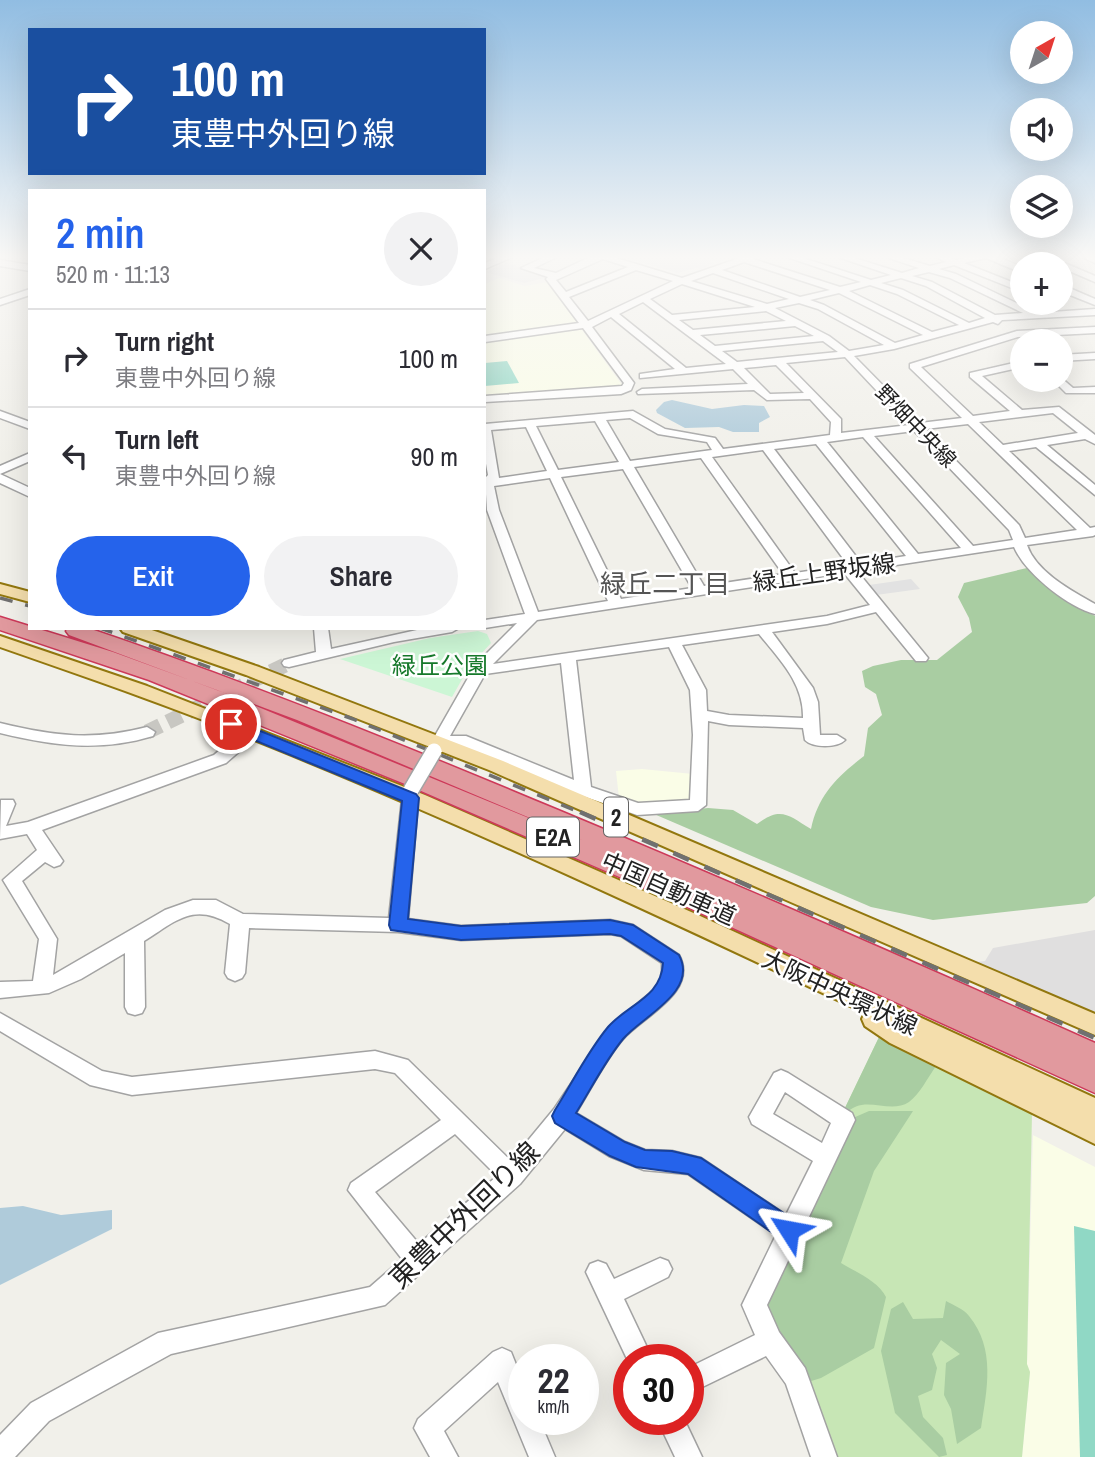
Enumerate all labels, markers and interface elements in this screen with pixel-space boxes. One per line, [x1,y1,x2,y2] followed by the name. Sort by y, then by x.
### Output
[1010,21,1073,84] north arrow
[1010,21,1073,392] map controls
[171,45,285,111] text: 100 m
[56,56,147,147] icon: right
[1010,98,1073,161] button: sound
[171,112,395,155] text: 東豊中外回り線
[1010,175,1073,238] button: layers
[56,205,145,261] text: 2 min
[384,212,458,286] button: close
[1010,252,1073,315] button: +
[56,259,170,290] text: 520 m · 11:13
[115,324,214,359] text: Turn right
[1010,329,1073,392] button: −
[56,339,94,377] icon: right
[399,341,458,376] text: 100 m
[115,362,276,393] text: 東豊中外回り線
[869,378,963,474] street label: 野畑中央線
[115,422,199,457] text: Turn left
[56,437,94,475] icon: left
[411,439,458,474] text: 90 m
[115,460,276,491] text: 東豊中外回り線
[56,536,250,616] button: Exit
[264,536,458,616] button: Share
[750,546,898,598] street label: 緑丘上野坂線
[600,566,730,601] district label: 緑丘二丁目
[392,649,488,681] park label: 緑丘公園
[201,694,261,754] pin
[212,705,250,743] icon: arrive
[604,797,628,836] road number: 2
[527,818,579,856] road number: E2A
[597,844,741,932] street label: 中国自動車道
[757,942,923,1042] street label: 大阪中央環状線
[380,1133,548,1297] street label: 東豊中外回り線
[752,1193,826,1267] position arrow
[613,1344,704,1435] speed limit sign: 30
[538,1357,569,1404] text: 22
[538,1394,570,1419] text: km/h

